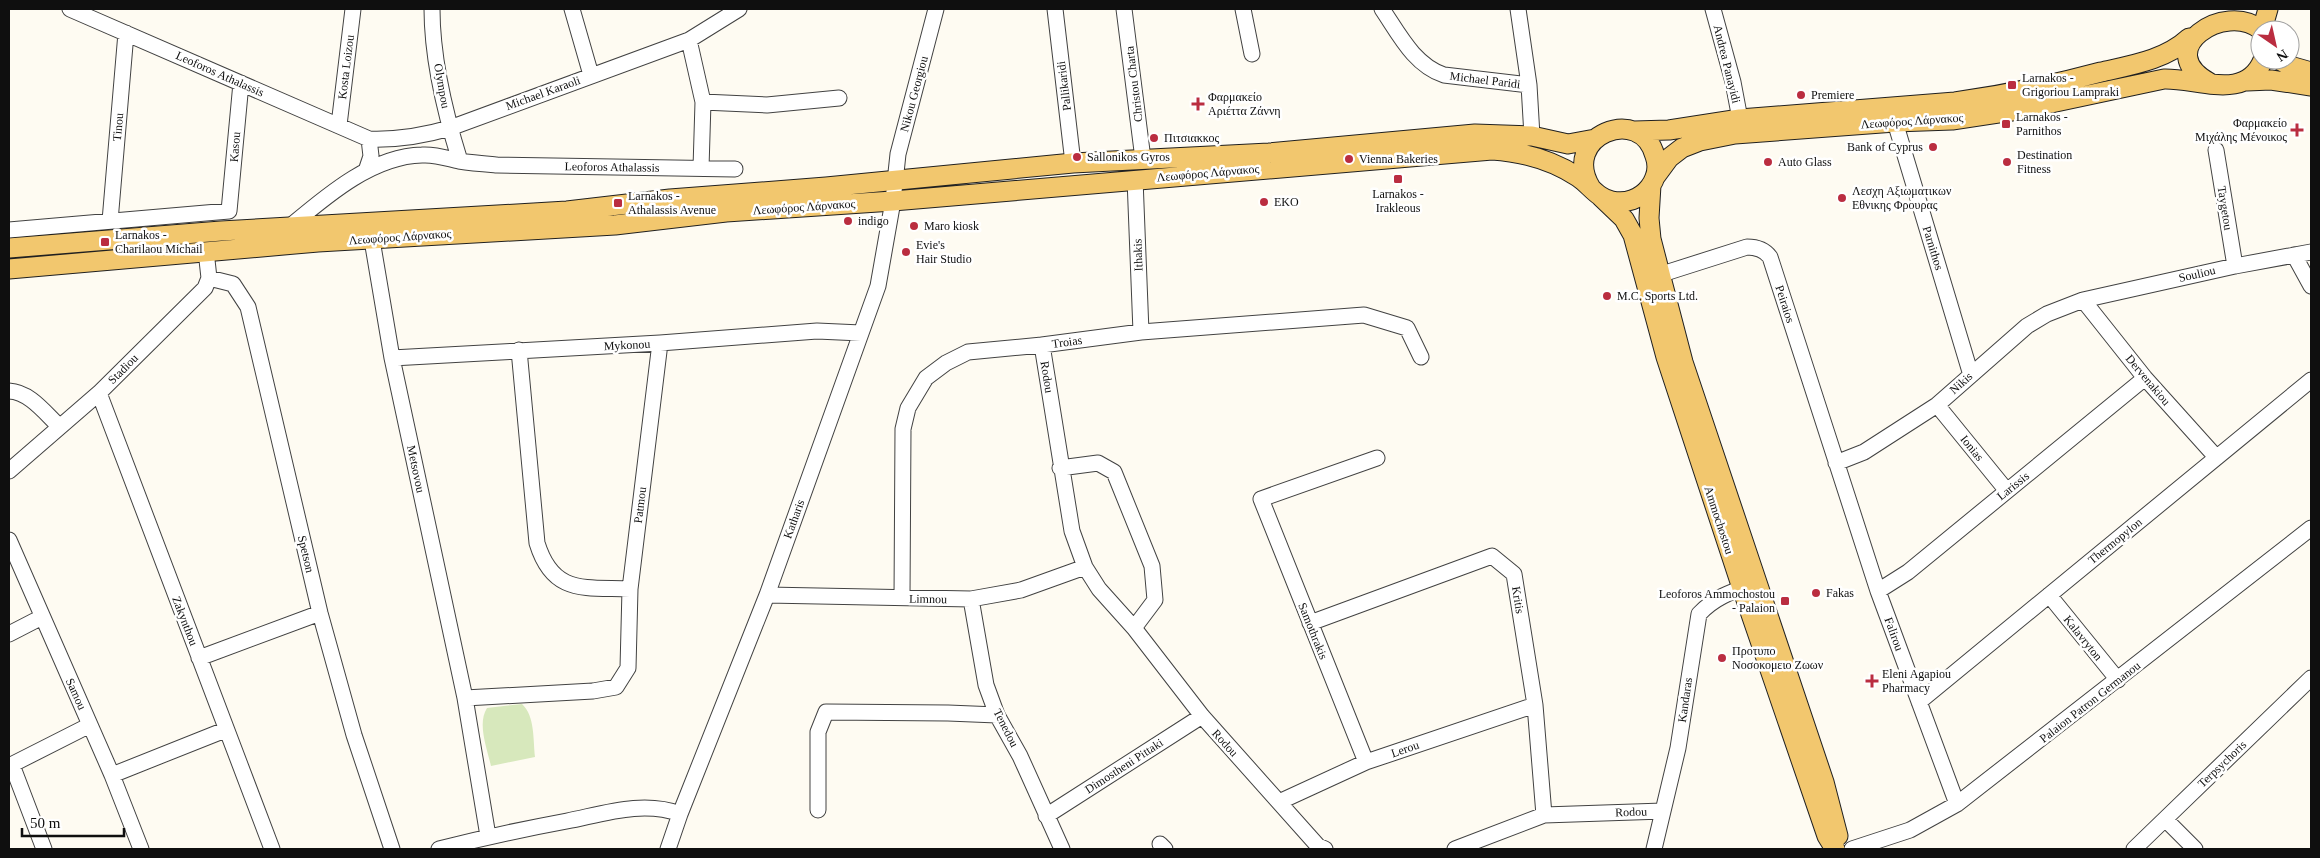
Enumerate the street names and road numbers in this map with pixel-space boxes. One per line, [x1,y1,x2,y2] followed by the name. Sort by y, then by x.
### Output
[1710,23,1744,105] street label: Andrea Panayidi
[335,34,357,100] street label: Kosta Loizou
[1122,45,1146,123] street label: Christou Charta
[174,48,267,100] street label: Leoforos Athalassis
[897,54,931,134] street label: Nikou Georgiou
[1054,60,1074,112] street label: Pallikaridi
[431,62,453,110] street label: Olympou
[1449,69,1522,91] street label: Michael Paridi
[504,73,583,113] street label: Michael Karaoli
[1860,110,1964,132] street label: Λεωφόρος Λάρνακος
[110,112,126,142] street label: Tinou
[227,131,243,163] street label: Kasou
[564,159,660,175] street label: Leoforos Athalassis
[1156,162,1260,184] street label: Λεωφόρος Λάρνακος
[2215,185,2235,231] street label: Taygetou
[752,196,856,218] street label: Λεωφόρος Λάρνακος
[1920,224,1946,272] street label: Parnithos
[348,226,452,248] street label: Λεωφόρος Λάρνακος
[1130,238,1146,272] street label: Ithakis
[2177,263,2217,285] street label: Souliou
[1772,283,1798,325] street label: Peiraios
[1051,333,1083,351] street label: Troias
[603,337,651,353] street label: Mykonou
[105,351,141,387] street label: Stadiou
[2123,352,2173,408] street label: Dervenakiou
[1038,360,1056,394] street label: Rodou
[1947,369,1976,397] street label: Nikis
[1957,432,1987,464] street label: Ionias
[404,444,428,494] street label: Metsovou
[1994,469,2032,503] street label: Larissis
[1701,484,1737,556] street label: Ammochostou
[631,486,649,524] street label: Patmou
[780,497,808,540] street label: Katharis
[2085,515,2145,567] street label: Thermopylon
[295,534,317,574] street label: Spetson
[1509,585,1527,615] street label: Kritis
[909,592,947,606] street label: Limnou
[169,594,201,648] street label: Zakynthou
[1295,601,1331,662] street label: Samothrakis
[2061,613,2105,663] street label: Kalavryton
[1881,615,1907,653] street label: Falirou
[2037,658,2143,746] street label: Palaion Patron Germanou
[63,676,89,712] street label: Samou
[1675,676,1695,723] street label: Kandaras
[990,706,1022,750] street label: Tenedou
[1209,726,1241,760] street label: Rodou
[1082,735,1166,796] street label: Dimostheni Pittaki
[2195,737,2249,791] street label: Terpsychoris
[1389,738,1421,760] street label: Lerou
[1615,804,1647,820] street label: Rodou

